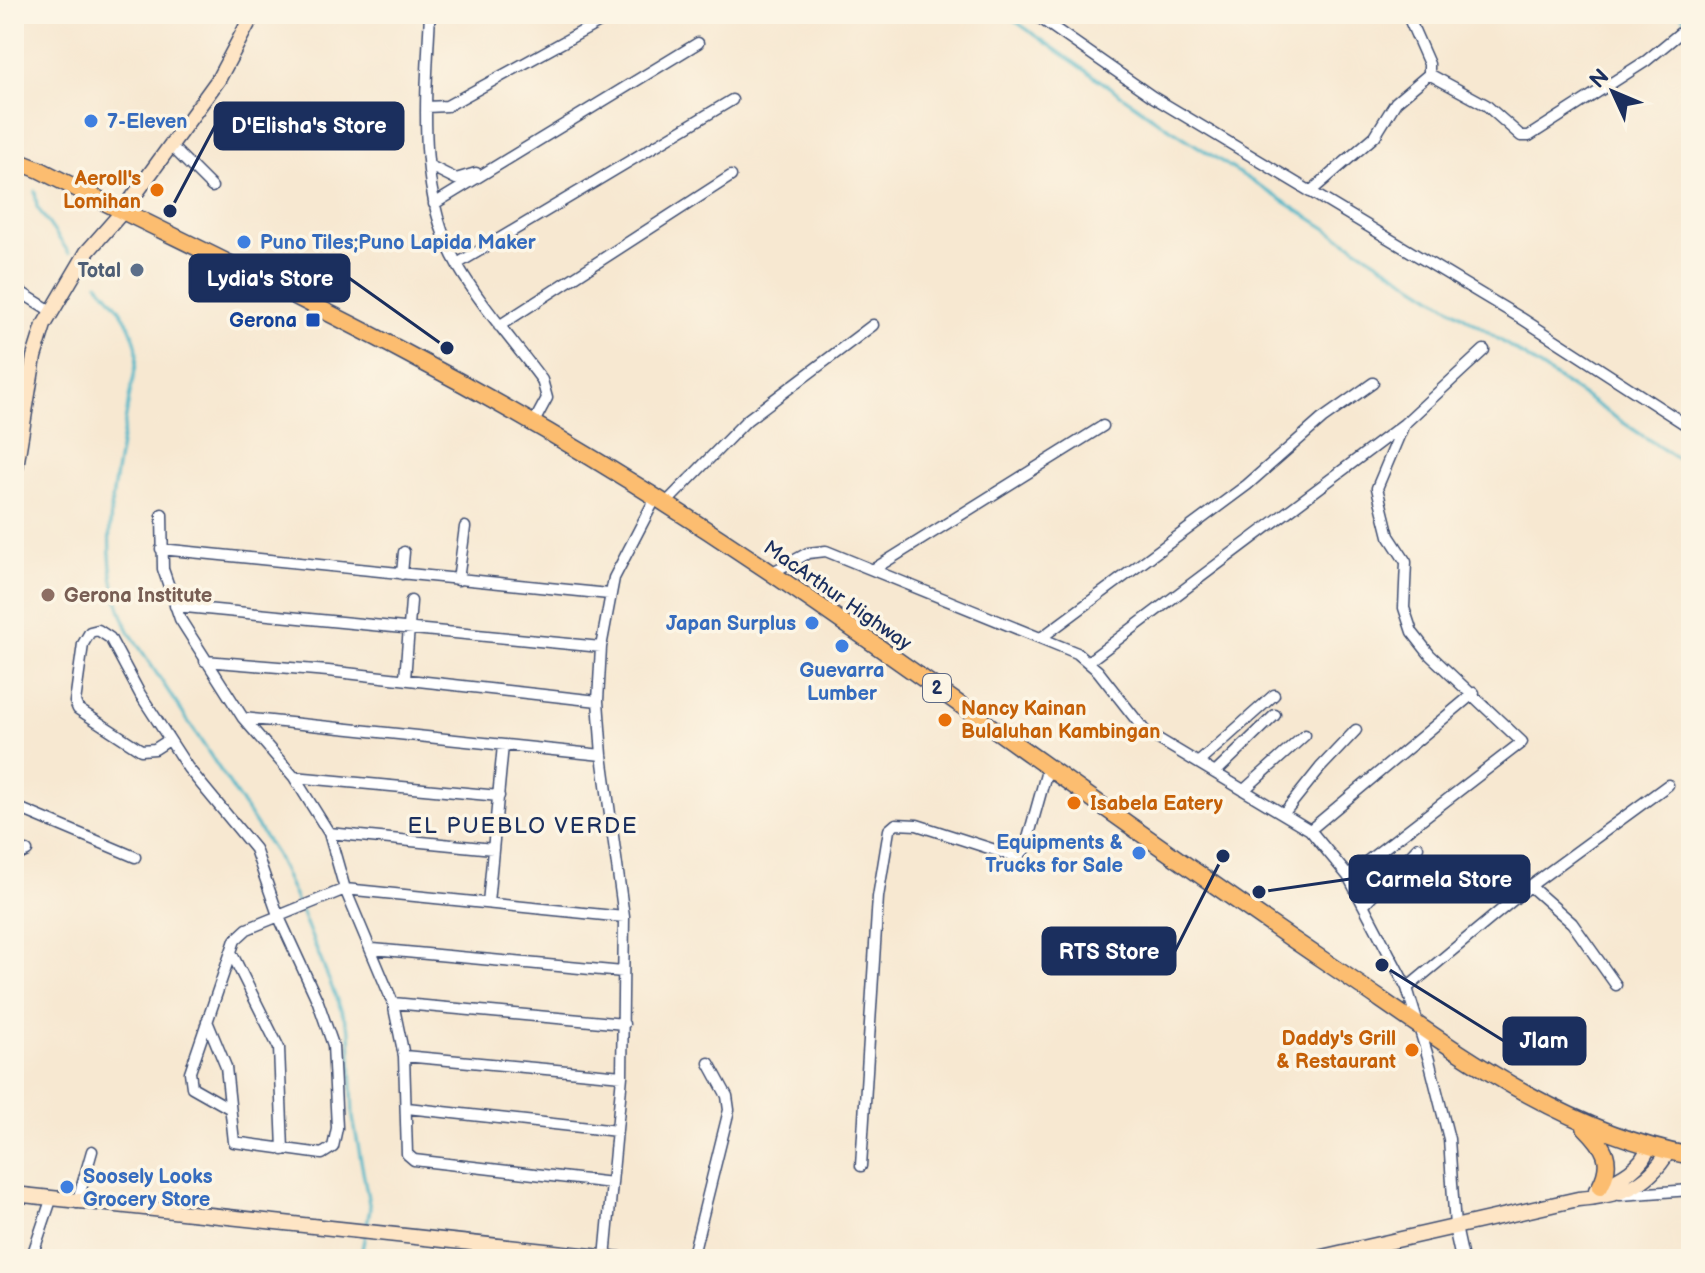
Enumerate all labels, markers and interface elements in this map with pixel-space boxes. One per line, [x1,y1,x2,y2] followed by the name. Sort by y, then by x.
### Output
[1573,52,1653,132] north arrow
[1584,64,1615,94] text: N
[215,103,403,149] callout: D'Elisha's Store
[107,110,188,134] place label: 7-Eleven
[82,112,100,130] marker: 7-Eleven
[231,113,387,140] text: D'Elisha's Store
[63,167,141,214] place label: Aeroll's Lomihan
[148,181,166,199] marker: Aeroll's Lomihan
[260,231,537,255] place label: Puno Tiles;Puno Lapida Maker
[235,233,253,251] marker: Puno Tiles;Puno Lapida Maker
[190,255,349,301] callout: Lydia's Store
[78,259,121,283] place label: Total
[128,261,146,279] marker: Total
[207,266,334,293] text: Lydia's Store
[229,309,297,333] place label: Gerona
[304,311,322,329] marker: Gerona
[759,536,916,656] street label: MacArthur Highway
[64,584,212,608] place label: Gerona Institute
[39,586,57,604] marker: Gerona Institute
[666,612,796,636] place label: Japan Surplus
[803,614,821,632] marker: Japan Surplus
[833,637,851,655] marker: Guevarra Lumber
[800,659,884,706] place label: Guevarra Lumber
[923,674,951,702] road number: 2
[961,697,1160,744] place label: Nancy Kainan Bulaluhan Kambingan
[936,711,954,729] marker: Nancy Kainan Bulaluhan Kambingan
[1090,792,1224,816] place label: Isabela Eatery
[1065,794,1083,812] marker: Isabela Eatery
[408,813,638,840] district label: EL PUEBLO VERDE
[985,831,1123,878] place label: Equipments & Trucks for Sale
[1130,844,1148,862] marker: Equipments & Trucks for Sale
[1350,856,1529,902] callout: Carmela Store
[1366,867,1512,894] text: Carmela Store
[1043,928,1175,974] callout: RTS Store
[1059,939,1159,966] text: RTS Store
[1504,1018,1585,1064] callout: Jlam
[1276,1027,1396,1074] place label: Daddy's Grill & Restaurant
[1520,1028,1568,1055] text: Jlam
[1403,1041,1421,1059] marker: Daddy's Grill & Restaurant
[83,1165,213,1212] place label: Soosely Looks Grocery Store
[58,1178,76,1196] marker: Soosely Looks Grocery Store

